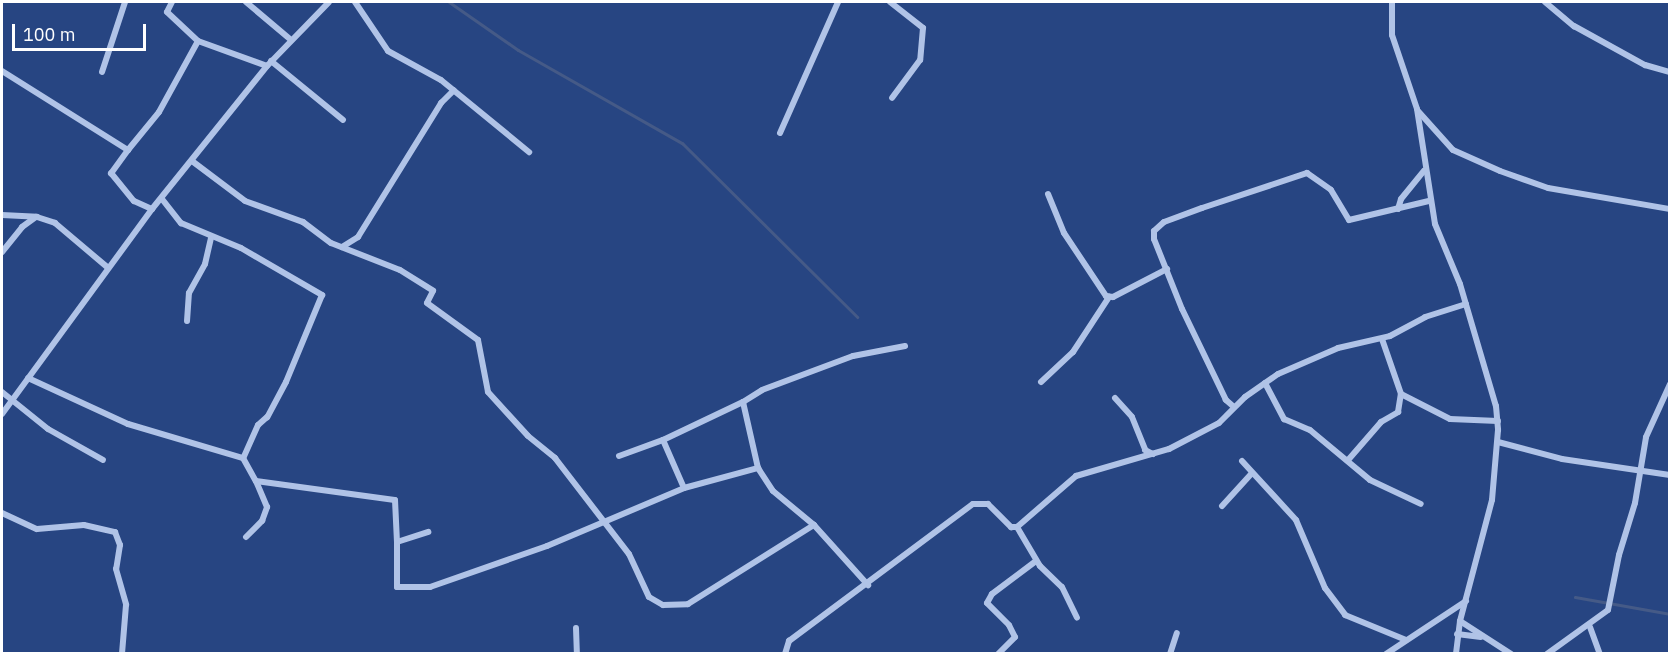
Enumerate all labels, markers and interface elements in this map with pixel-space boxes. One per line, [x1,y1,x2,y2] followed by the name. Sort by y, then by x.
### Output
[15,12,148,50] scale bar
[23,23,75,46] text: 100 m

